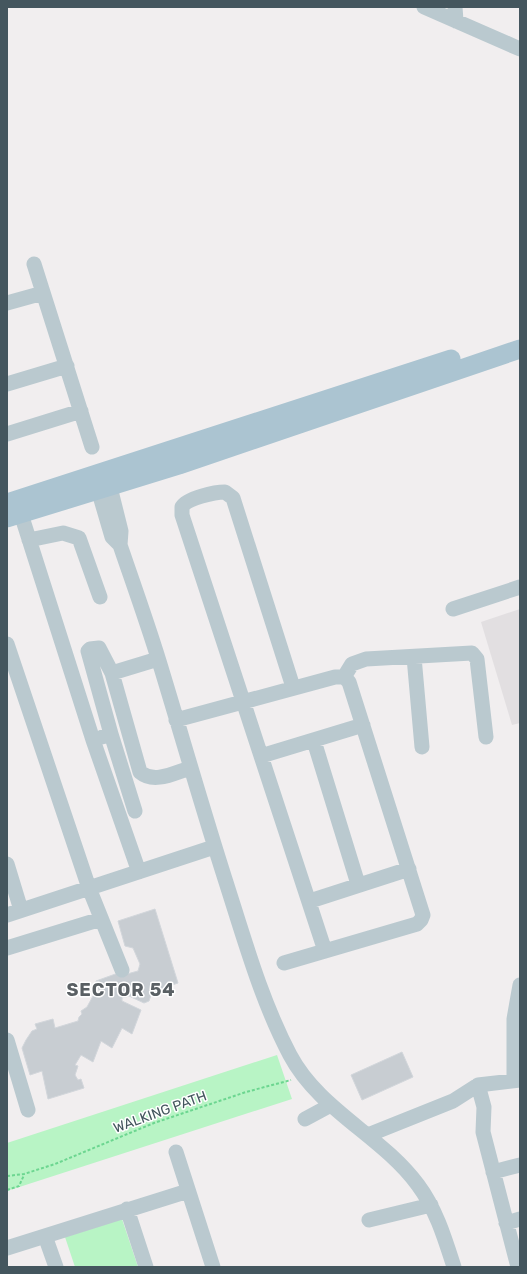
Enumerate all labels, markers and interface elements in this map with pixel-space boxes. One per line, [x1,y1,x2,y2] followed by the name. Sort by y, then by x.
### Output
[66,979,176,1001] district label: SECTOR 54
[111,1087,209,1137] street label: WALKING PATH

